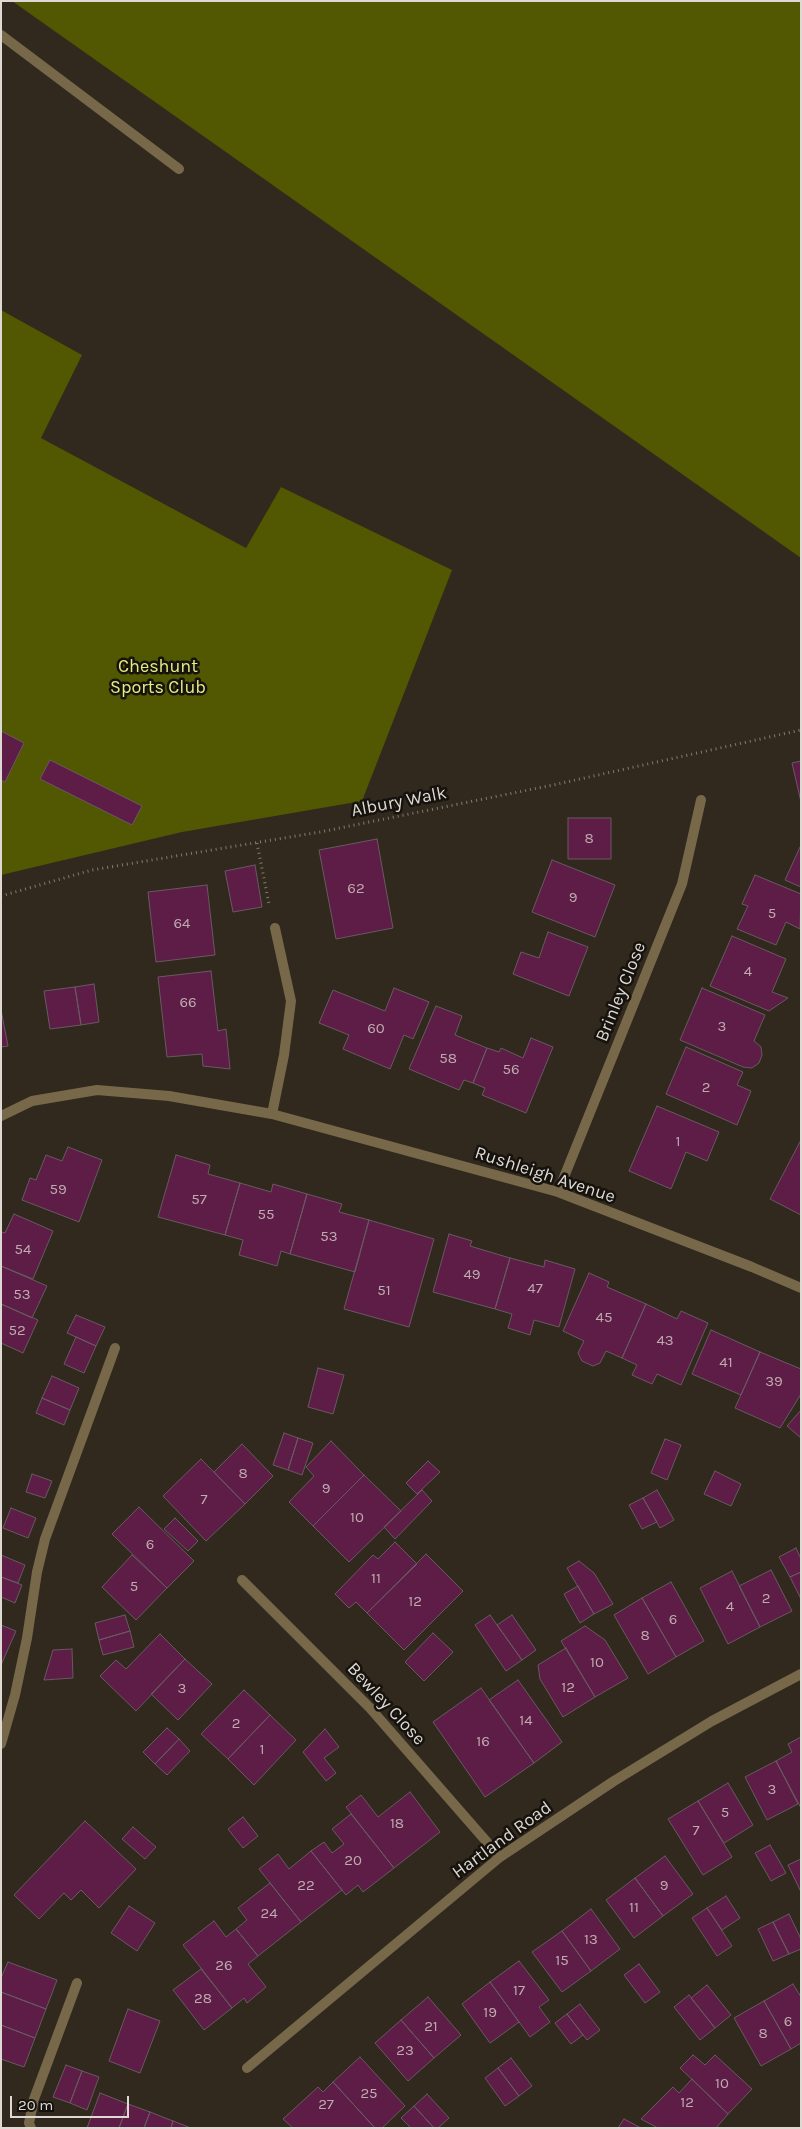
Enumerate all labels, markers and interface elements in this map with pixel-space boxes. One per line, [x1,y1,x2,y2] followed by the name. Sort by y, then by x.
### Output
[110,656,206,699] park label: Cheshunt Sports Club
[349,782,449,822] street label: Albury Walk
[584,830,594,848] house number: 8
[347,880,365,898] house number: 62
[569,889,577,907] house number: 9
[768,905,776,923] house number: 5
[174,915,190,933] house number: 64
[591,939,651,1045] street label: Brinley Close
[744,963,752,981] house number: 4
[179,994,197,1012] house number: 66
[718,1018,726,1036] house number: 3
[367,1020,385,1038] house number: 60
[439,1050,457,1068] house number: 58
[502,1061,520,1079] house number: 56
[702,1079,710,1097] house number: 2
[676,1133,680,1151] house number: 1
[472,1142,618,1208] street label: Rushleigh Avenue
[49,1181,67,1199] house number: 59
[191,1191,207,1209] house number: 57
[258,1206,274,1224] house number: 55
[320,1228,338,1246] house number: 53
[15,1241,31,1259] house number: 54
[463,1266,481,1284] house number: 49
[527,1280,543,1298] house number: 47
[377,1282,391,1300] house number: 51
[13,1286,31,1304] house number: 53
[596,1309,612,1327] house number: 45
[8,1322,26,1340] house number: 52
[656,1332,674,1350] house number: 43
[719,1354,733,1372] house number: 41
[765,1373,783,1391] house number: 39
[238,1465,248,1483] house number: 8
[322,1480,330,1498] house number: 9
[200,1491,208,1509] house number: 7
[350,1509,364,1527] house number: 10
[146,1536,154,1554] house number: 6
[371,1570,381,1588] house number: 11
[130,1578,138,1596] house number: 5
[762,1590,770,1608] house number: 2
[408,1593,422,1611] house number: 12
[726,1598,734,1616] house number: 4
[669,1611,677,1629] house number: 6
[640,1627,650,1645] house number: 8
[590,1654,604,1672] house number: 10
[342,1658,430,1750] street label: Bewley Close
[561,1679,575,1697] house number: 12
[178,1680,186,1698] house number: 3
[519,1712,533,1730] house number: 14
[232,1715,240,1733] house number: 2
[476,1733,490,1751] house number: 16
[260,1741,264,1759] house number: 1
[768,1781,776,1799] house number: 3
[448,1797,556,1883] street label: Hartland Road
[721,1804,729,1822] house number: 5
[390,1815,404,1833] house number: 18
[692,1822,700,1840] house number: 7
[344,1852,362,1870] house number: 20
[297,1877,315,1895] house number: 22
[660,1877,668,1895] house number: 9
[629,1899,639,1917] house number: 11
[260,1905,278,1923] house number: 24
[584,1931,598,1949] house number: 13
[555,1952,569,1970] house number: 15
[215,1957,233,1975] house number: 26
[513,1982,525,2000] house number: 17
[194,1990,212,2008] house number: 28
[483,2004,497,2022] house number: 19
[784,2013,792,2031] house number: 6
[424,2018,438,2036] house number: 21
[758,2025,768,2043] house number: 8
[396,2042,414,2060] house number: 23
[715,2075,729,2093] house number: 10
[360,2085,378,2103] house number: 25
[12,2086,131,2118] scale bar
[680,2094,694,2112] house number: 12
[18,2096,53,2114] text: 20 m
[318,2096,334,2114] house number: 27

